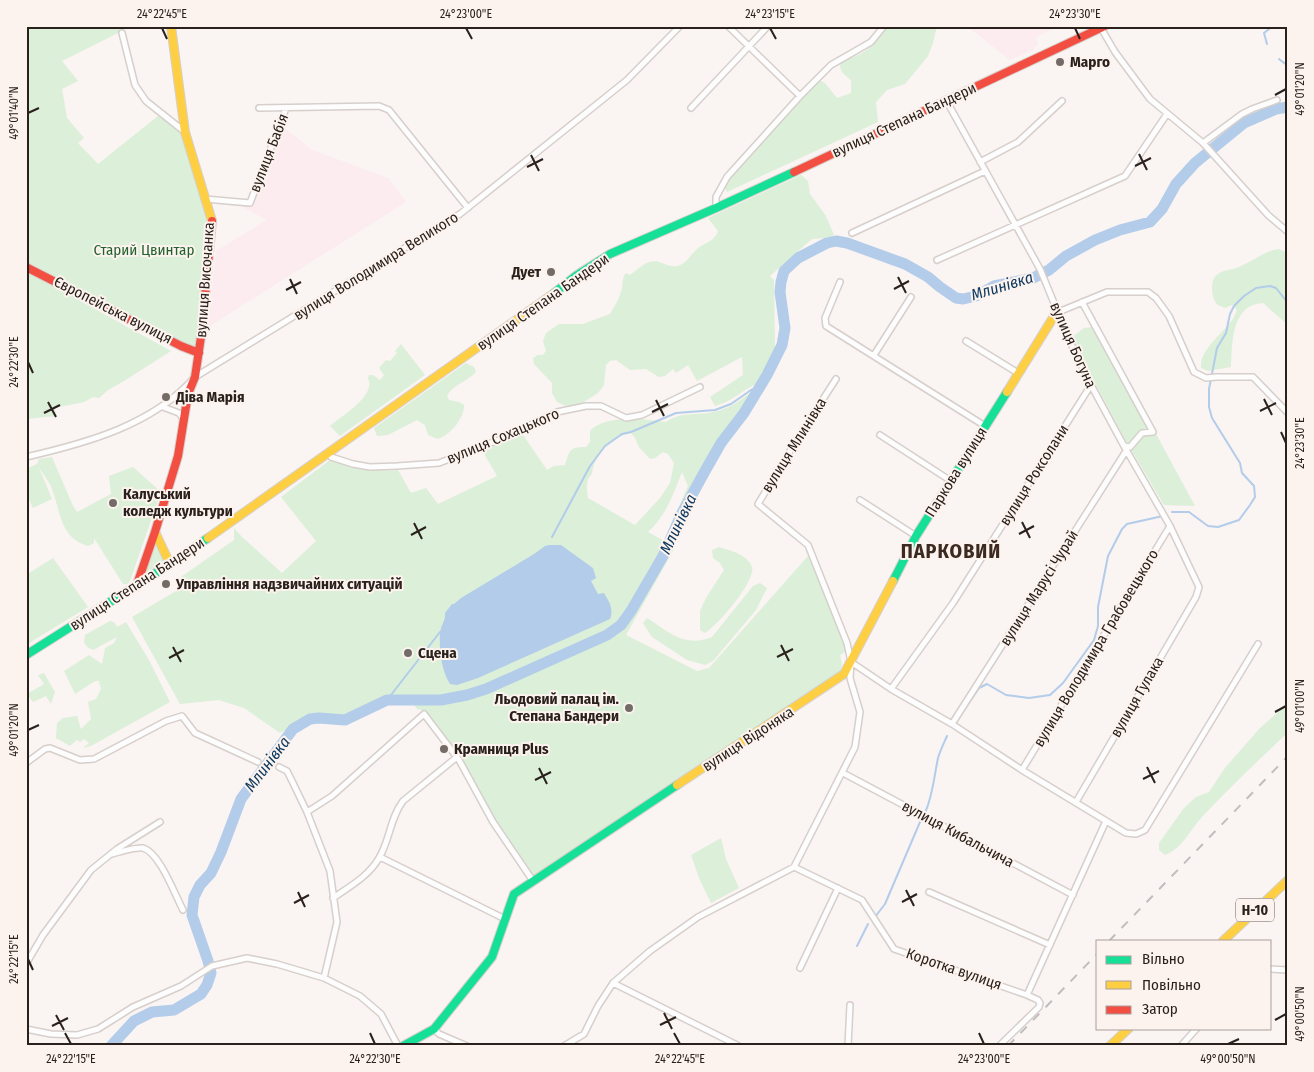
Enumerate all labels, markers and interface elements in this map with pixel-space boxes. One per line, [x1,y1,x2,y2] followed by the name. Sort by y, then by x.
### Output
[137,7,187,21] text: 24°22'45"E
[440,7,492,21] text: 24°23'00"E
[745,7,795,21] text: 24°23'15"E
[1049,7,1101,21] text: 24°23'30"E
[1070,53,1110,71] place label: Марго
[1054,56,1066,68] marker: Марго
[1293,62,1307,116] text: 49°01'20"N
[829,79,979,161] street label: вулиця Степана Бандери
[7,86,21,140] text: 49°01'40"N
[246,111,292,195] street label: вулиця Бабія
[290,208,462,324] street label: вулиця Володимира Великого
[192,222,218,338] street label: вулиця Височанка
[94,241,194,259] park label: Старий Цвинтар
[474,250,612,354] street label: вулиця Степана Бандери
[511,263,542,281] place label: Дует
[545,266,557,278] marker: Дует
[969,268,1035,304] water label: Млинівка
[51,272,175,348] street label: Європейська вулиця
[1046,299,1100,391] street label: вулиця Богуна
[7,336,21,388] text: 24°22'30"E
[175,388,244,406] place label: Діва Марія
[160,391,172,403] marker: Діва Марія
[758,394,830,496] street label: вулиця Млинівка
[444,404,562,468] street label: вулиця Сохацького
[1293,417,1307,469] text: 24°23'30"E
[996,421,1072,529] street label: вулиця Роксолани
[921,424,991,520] street label: Паркова вулиця
[123,485,233,520] place label: Калуський коледж культури
[655,491,701,557] water label: Млинівка
[107,497,119,509] marker: Калуський коледж культури
[996,527,1082,649] street label: вулиця Марусі Чурай
[66,534,208,634] street label: вулиця Степана Бандери
[901,539,1001,563] district label: ПАРКОВИЙ
[1030,546,1162,750] street label: вулиця Володимира Грабовецького
[175,575,402,593] place label: Управління надзвичайних ситуацій
[160,578,172,590] marker: Управління надзвичайних ситуацій
[418,644,457,662] place label: Сцена
[402,647,414,659] marker: Сцена
[1107,654,1167,740] street label: вулиця Гулака
[1293,679,1307,733] text: 49°01'00"N
[495,690,620,725] place label: Льодовий палац ім. Степана Бандери
[623,702,635,714] marker: Льодовий палац ім. Степана Бандери
[7,703,21,757] text: 49°01'20"N
[699,703,797,775] street label: вулиця Відоняка
[240,733,294,795] water label: Млинівка
[454,740,549,758] place label: Крамниця Plus
[438,743,450,755] marker: Крамниця Plus
[899,797,1017,871] street label: вулиця Кибальчича
[1236,898,1274,922] road number: Н-10
[7,934,21,984] text: 24°22'15"E
[1096,940,1272,1030] legend
[904,944,1004,994] street label: Коротка вулиця
[1142,950,1185,968] text: Вільно
[1142,976,1201,994] text: Повільно
[1293,986,1307,1042] text: 49°00'50"N
[1142,1000,1178,1018] text: Затор
[46,1052,96,1066] text: 24°22'15"E
[349,1052,401,1066] text: 24°22'30"E
[655,1052,705,1066] text: 24°22'45"E
[958,1052,1010,1066] text: 24°23'00"E
[1200,1052,1256,1066] text: 49°00'50"N

